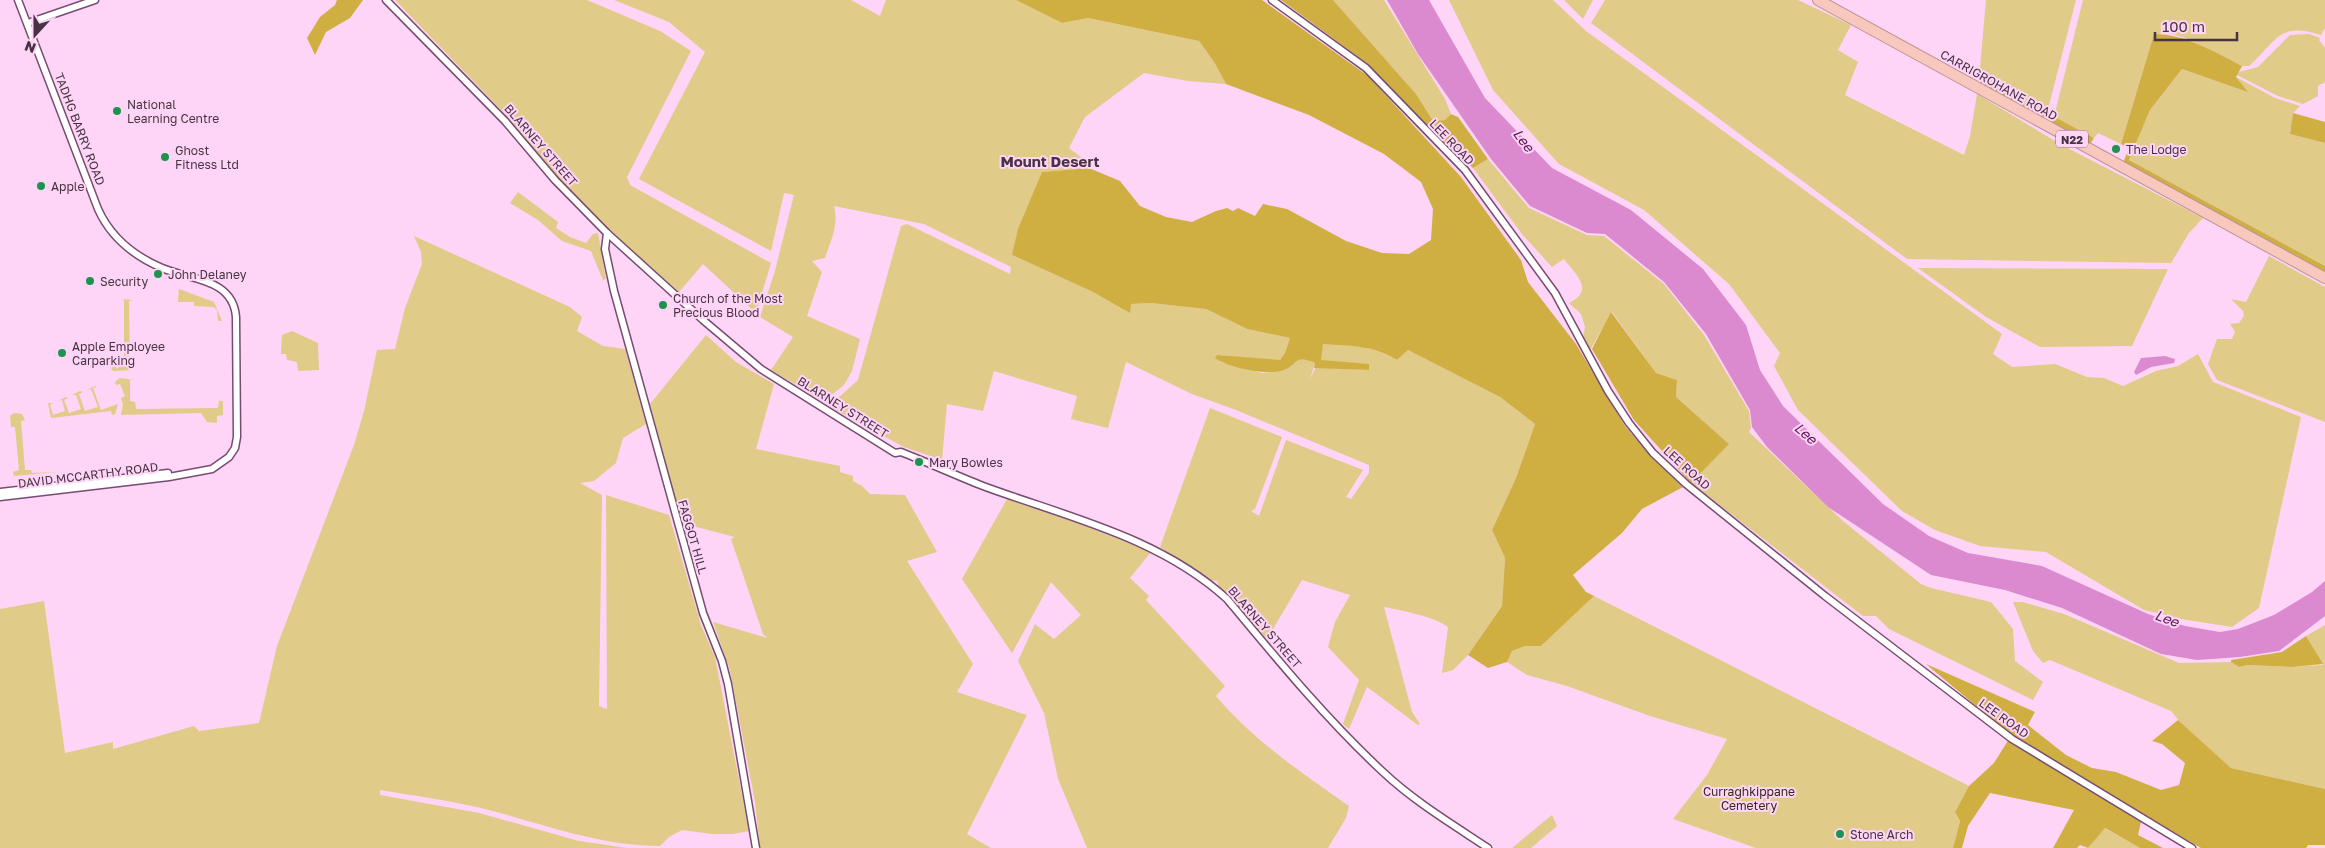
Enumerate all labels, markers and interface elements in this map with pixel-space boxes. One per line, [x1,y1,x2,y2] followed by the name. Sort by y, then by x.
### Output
[10,10,60,60] north arrow
[2155,10,2238,42] scale bar
[2162,17,2205,35] text: 100 m
[22,38,38,57] text: N
[1938,47,2060,123] street label: CARRIGROHANE ROAD
[52,71,108,187] street label: TADHG BARRY ROAD
[127,97,219,126] place label: National Learning Centre
[501,101,581,190] street label: BLARNEY STREET
[111,105,123,117] marker: National Learning Centre
[1427,116,1477,168] street label: LEE ROAD
[1510,125,1539,155] water label: Lee
[2056,130,2088,148] road number: N22
[2126,142,2186,157] place label: The Lodge
[175,143,239,172] place label: Ghost Fitness Ltd
[2110,143,2122,155] marker: The Lodge
[159,151,171,163] marker: Ghost Fitness Ltd
[1000,152,1100,170] district label: Mount Desert
[51,179,85,194] place label: Apple
[35,180,47,192] marker: Apple
[168,267,247,282] place label: John Delaney
[152,268,164,280] marker: John Delaney
[100,274,148,289] place label: Security
[84,275,96,287] marker: Security
[673,291,783,320] place label: Church of the Most Precious Blood
[657,299,669,311] marker: Church of the Most Precious Blood
[72,339,165,368] place label: Apple Employee Carparking
[56,347,68,359] marker: Apple Employee Carparking
[795,373,892,441] street label: BLARNEY STREET
[1791,419,1821,448] water label: Lee
[1661,443,1713,493] street label: LEE ROAD
[929,455,1003,470] place label: Mary Bowles
[913,456,925,468] marker: Mary Bowles
[17,459,159,491] street label: DAVID MCCARTHY ROAD
[675,498,711,576] street label: FAGGOT HILL
[1225,583,1305,672] street label: BLARNEY STREET
[2153,606,2182,630] water label: Lee
[1976,695,2032,741] street label: LEE ROAD
[1703,784,1795,813] park label: Curraghkippane Cemetery
[1850,827,1913,842] place label: Stone Arch
[1834,828,1846,840] marker: Stone Arch

